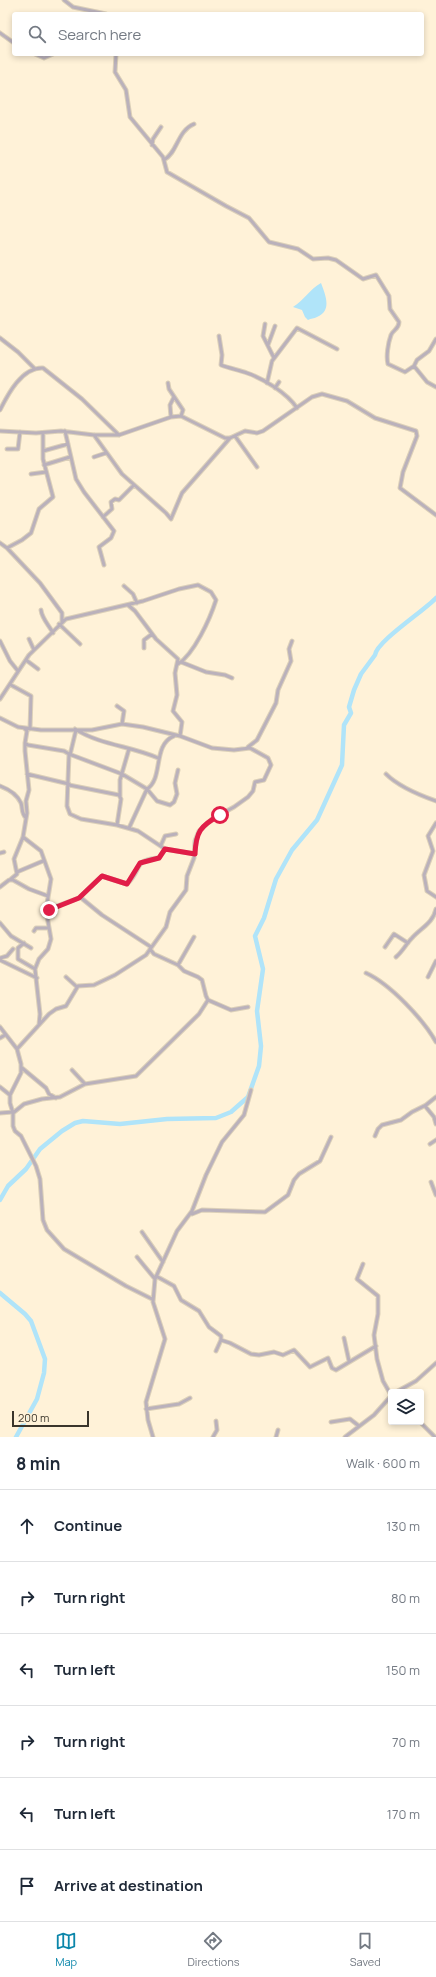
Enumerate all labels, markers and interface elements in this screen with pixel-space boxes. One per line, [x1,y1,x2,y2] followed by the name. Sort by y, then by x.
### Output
[12,12,424,56] search box
[26,23,48,45] icon: search
[58,24,141,45] text: Search here
[211,806,229,824] route start
[40,901,58,919] route end
[388,1389,424,1425] map controls
[388,1389,424,1425] button: layers
[12,1409,89,1428] scale bar
[18,1410,49,1425] text: 200 m
[16,1452,61,1475] text: 8 min
[346,1454,420,1472] text: Walk · 600 m
[16,1515,38,1537] icon: ahead
[54,1515,122,1536] text: Continue
[386,1517,420,1535] text: 130 m
[16,1587,38,1609] icon: right
[54,1587,125,1608] text: Turn right
[391,1589,420,1607] text: 80 m
[16,1659,38,1681] icon: left
[54,1659,116,1680] text: Turn left
[386,1661,420,1679] text: 150 m
[16,1731,38,1753] icon: right
[54,1731,125,1752] text: Turn right
[392,1733,420,1751] text: 70 m
[16,1803,38,1825] icon: left
[54,1803,116,1824] text: Turn left
[387,1805,420,1823] text: 170 m
[16,1875,38,1897] icon: arrive
[54,1875,203,1896] text: Arrive at destination
[55,1930,77,1969] tab: Map
[187,1930,240,1969] tab: Directions
[350,1930,381,1969] tab: Saved

